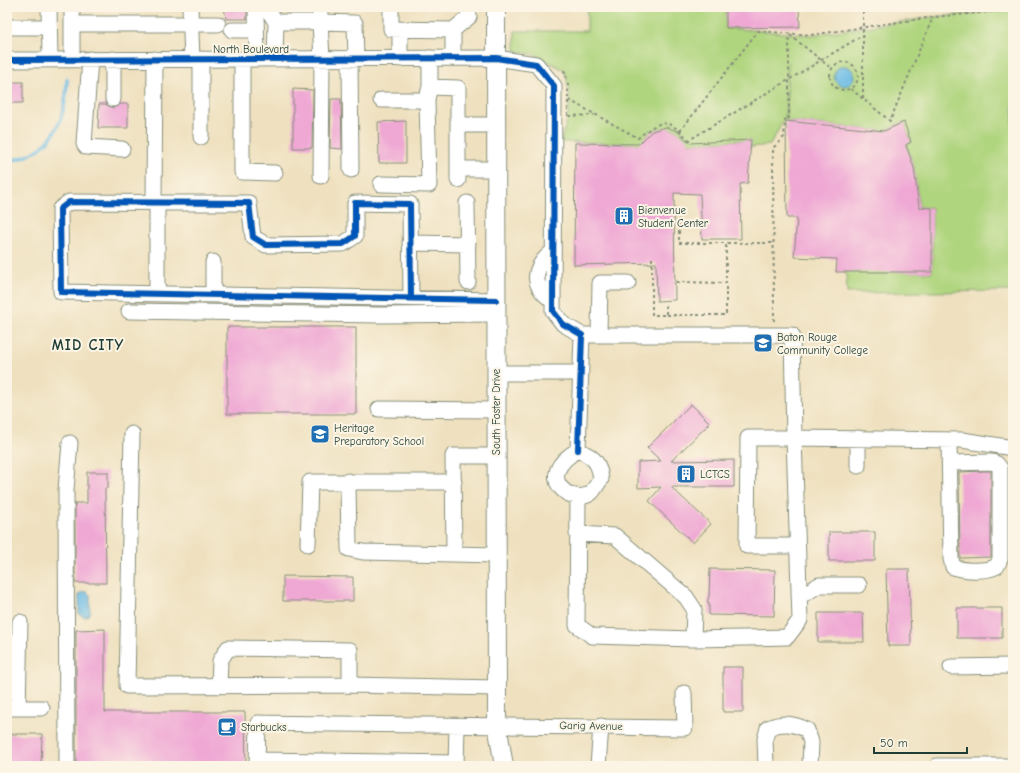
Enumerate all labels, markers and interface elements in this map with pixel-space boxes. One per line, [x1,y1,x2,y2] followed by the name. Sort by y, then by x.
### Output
[213,43,289,56] street label: North Boulevard
[638,204,709,230] place label: Bienvenue Student Center
[613,205,635,227] building icon: Bienvenue Student Center
[777,331,868,357] place label: Baton Rouge Community College
[752,332,774,354] school or university icon: Baton Rouge Community College
[52,336,124,354] district label: MID CITY
[490,368,503,455] street label: South Foster Drive
[334,422,424,448] place label: Heritage Preparatory School
[309,423,331,445] school or university icon: Heritage Preparatory School
[675,463,697,485] building icon: LCTCS
[700,468,730,481] place label: LCTCS
[216,716,238,738] cafe icon: Starbucks
[559,719,623,733] street label: Garig Avenue
[241,721,287,734] place label: Starbucks
[874,729,967,755] scale bar
[880,736,908,750] text: 50 m

